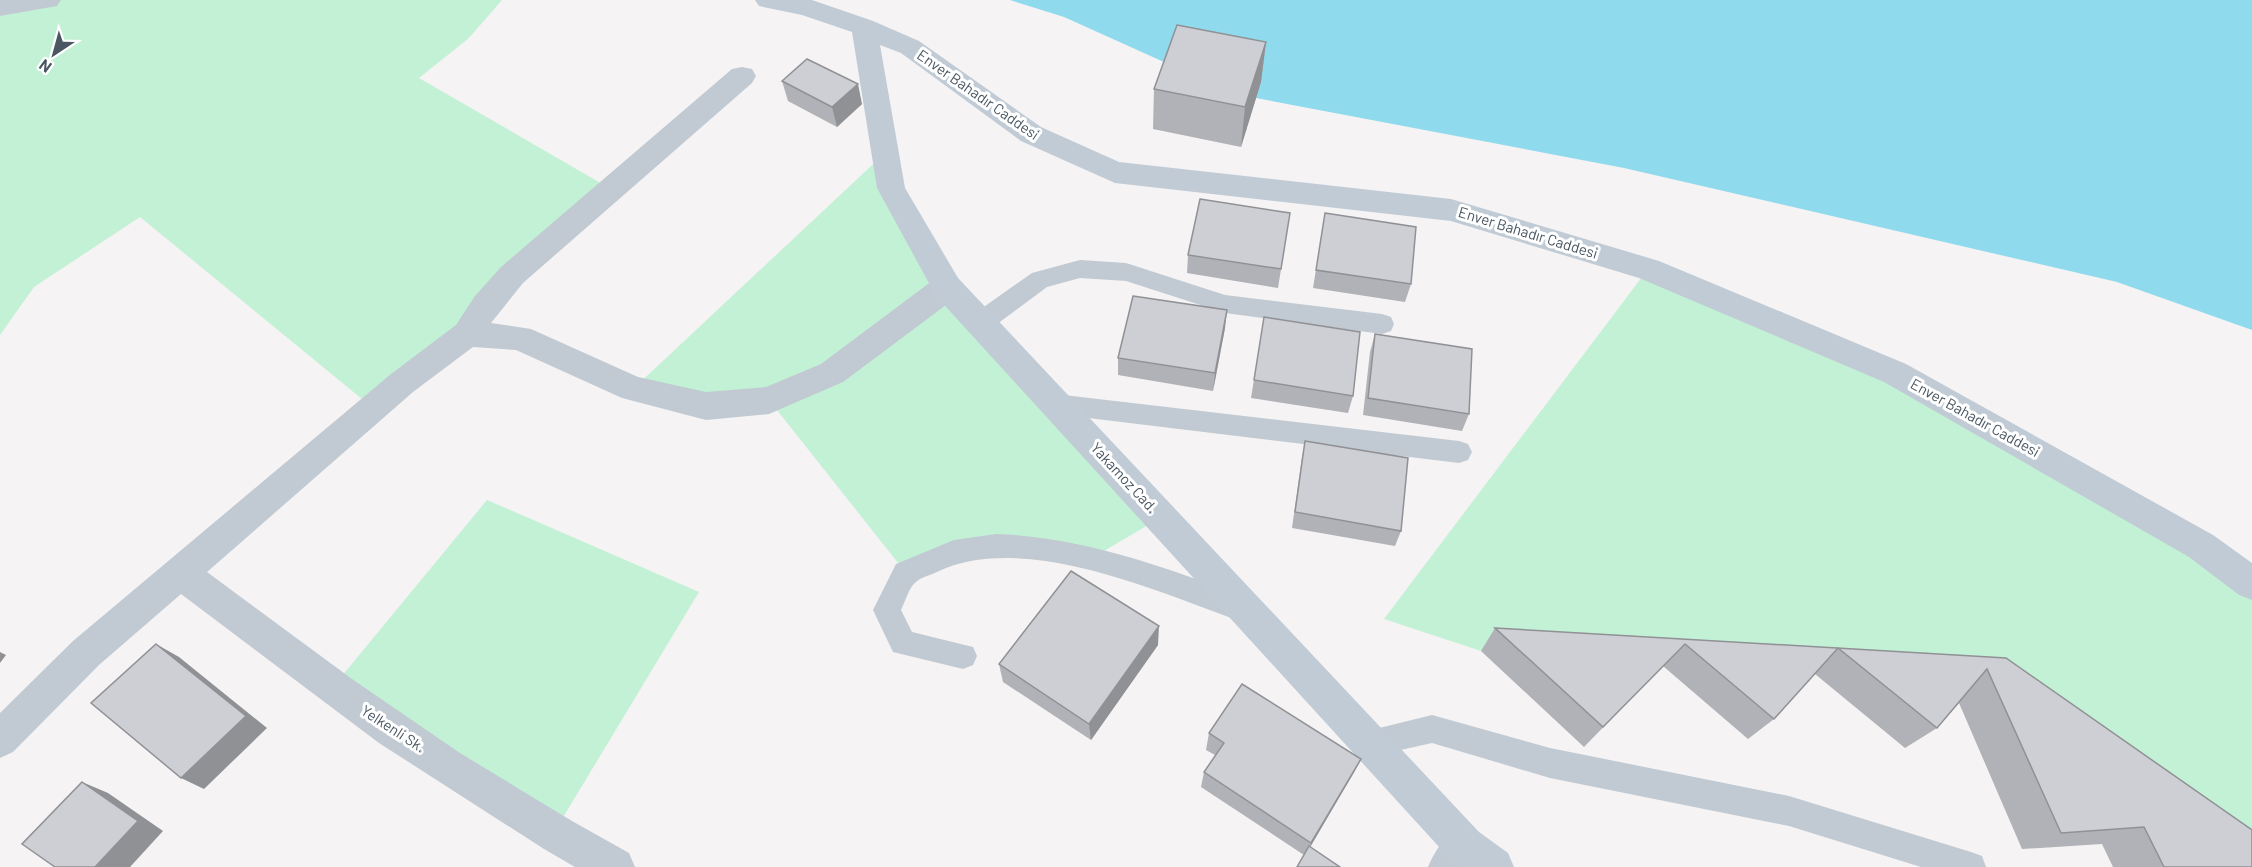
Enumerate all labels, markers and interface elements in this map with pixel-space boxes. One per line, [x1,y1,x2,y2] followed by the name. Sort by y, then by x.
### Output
[24,24,84,84] north arrow
[914,45,1043,143] street label: Enver Bahadır Caddesi
[35,56,55,77] text: N
[1456,202,1600,262] street label: Enver Bahadır Caddesi
[1908,374,2043,460] street label: Enver Bahadır Caddesi
[1088,438,1162,516] street label: Yakamoz Cad.
[358,701,429,756] street label: Yelkenli Sk.

